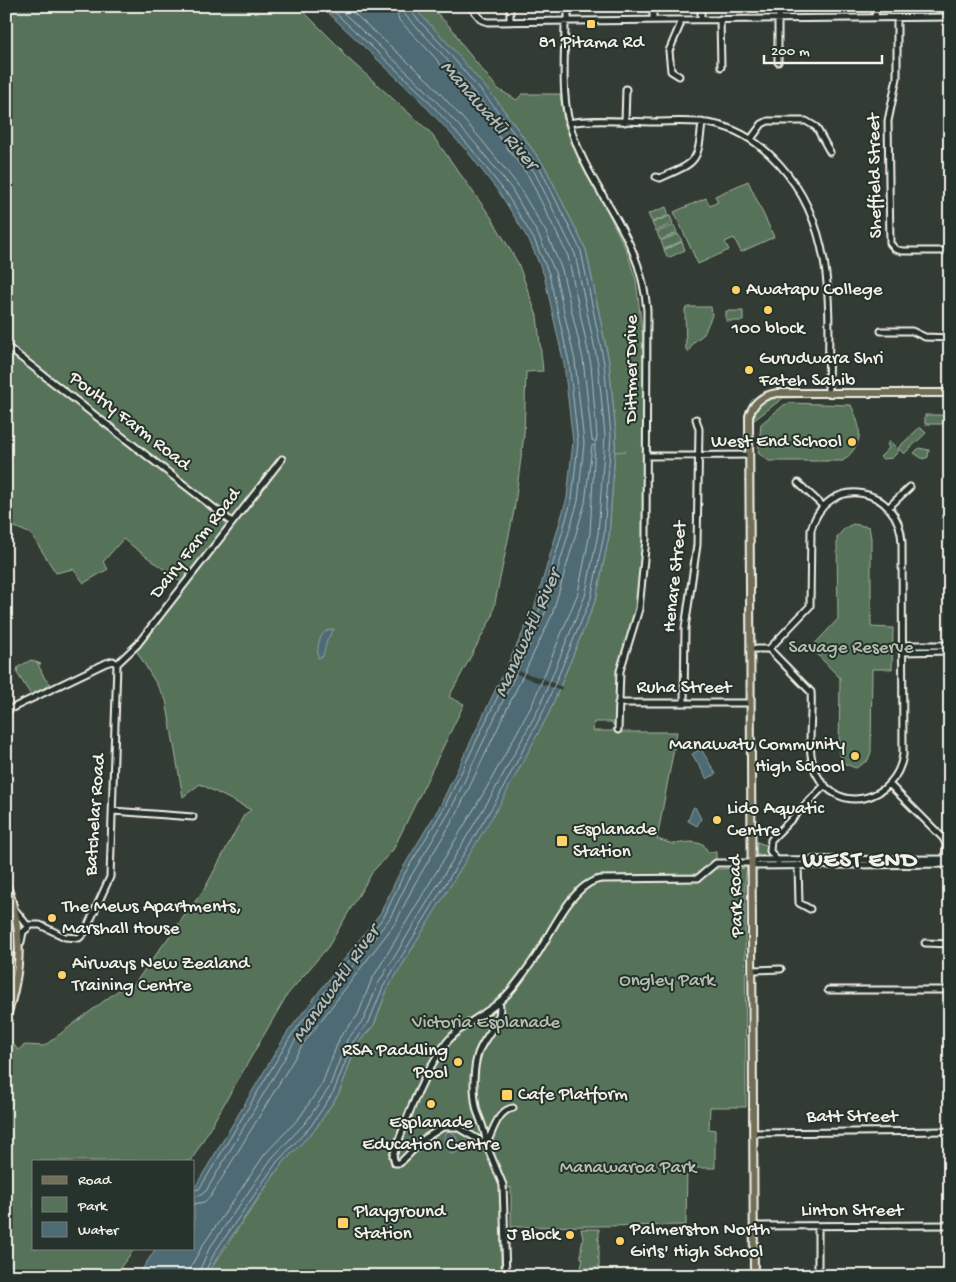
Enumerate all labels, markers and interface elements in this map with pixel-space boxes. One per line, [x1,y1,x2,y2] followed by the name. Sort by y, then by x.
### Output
[585,18,597,30] marker: 81 Pitama Rd
[538,32,645,55] place label: 81 Pitama Rd
[764,32,881,64] scale bar
[771,43,810,61] text: 200 m
[434,57,544,178] water label: Manawatū River
[863,111,889,239] street label: Sheffield Street
[746,279,883,302] place label: Awatapu College
[730,284,742,296] marker: Awatapu College
[762,304,774,316] marker: 100 block
[621,315,644,425] street label: Dittmer Drive
[731,318,806,341] place label: 100 block
[758,348,884,393] place label: Gurudwara Shri Fateh Sahib
[743,364,755,376] marker: Gurudwara Shri Fateh Sahib
[63,367,196,478] street label: Poultry Farm Road
[711,431,842,454] place label: West End School
[846,436,858,448] marker: West End School
[144,483,247,606] street label: Dairy Farm Road
[659,518,694,634] street label: Henare Street
[491,563,569,701] water label: Manawatū River
[789,637,914,660] park label: Savage Reserve
[637,677,734,700] street label: Ruha Street
[669,734,846,779] place label: Manawatu Community High School
[849,750,861,762] marker: Manawatu Community High School
[80,752,112,878] street label: Batchelar Road
[727,798,824,843] place label: Lido Aquatic Centre
[711,814,723,826] marker: Lido Aquatic Centre
[573,819,657,864] place label: Esplanade Station
[555,834,569,848] marker: Esplanade Station
[801,847,918,876] district label: WEST END
[724,853,750,938] street label: Park Road
[61,896,242,941] place label: The Mews Apartments, Marshall House
[46,912,58,924] marker: The Mews Apartments, Marshall House
[288,919,388,1048] water label: Manawatū River
[71,953,251,998] place label: Airways New Zealand Training Centre
[56,969,68,981] marker: Airways New Zealand Training Centre
[619,970,716,993] park label: Ongley Park
[411,1012,560,1035] park label: Victoria Esplanade
[342,1040,448,1085] place label: RSA Paddling Pool
[452,1056,464,1068] marker: RSA Paddling Pool
[518,1084,628,1107] place label: Cafe Platform
[500,1088,514,1102] marker: Cafe Platform
[425,1098,437,1110] marker: Esplanade Education Centre
[806,1106,900,1129] street label: Batt Street
[362,1112,500,1157] place label: Esplanade Education Centre
[560,1157,698,1180] park label: Manawaroa Park
[32,1160,195,1250] legend
[78,1172,112,1190] text: Road
[77,1198,108,1216] text: Park
[801,1200,905,1223] street label: Linton Street
[353,1201,447,1246] place label: Playground Station
[336,1216,350,1230] marker: Playground Station
[629,1219,770,1264] place label: Palmerston North Girls' High School
[78,1222,120,1240] text: Water
[507,1224,562,1247] place label: J Block
[564,1229,576,1241] marker: J Block
[614,1235,626,1247] marker: Palmerston North Girls' High School

